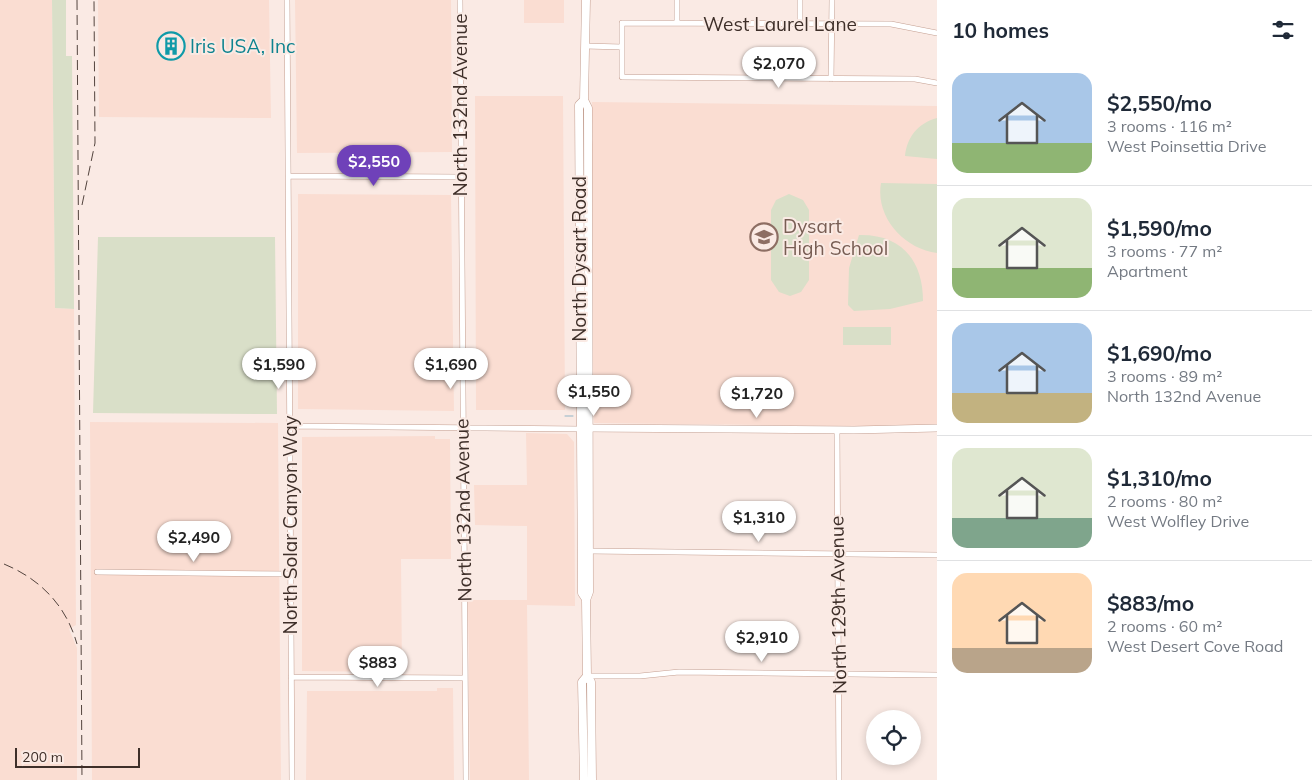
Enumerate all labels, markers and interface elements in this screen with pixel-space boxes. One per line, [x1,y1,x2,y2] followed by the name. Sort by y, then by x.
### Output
[703,12,857,36] street label: West Laurel Lane
[448,13,472,197] street label: North 132nd Avenue
[1269,16,1297,44] icon: filters
[952,17,1049,43] text: 10 homes
[156,31,186,61] building icon: Iris USA, Inc
[190,34,296,58] place label: Iris USA, Inc
[738,46,820,89] pin: $2,070
[753,53,805,73] text: $2,070
[1107,90,1212,116] text: $2,550/mo
[992,93,1052,153] icon: home
[1107,116,1232,136] text: 3 rooms · 116 m²
[1107,136,1266,156] text: West Poinsettia Drive
[333,144,415,187] pin: $2,550
[348,151,400,171] text: $2,550
[567,176,591,342] street label: North Dysart Road
[783,214,888,260] place label: Dysart High School
[1107,215,1212,241] text: $1,590/mo
[992,218,1052,278] icon: home
[749,222,779,252] school or university icon: Dysart High School
[1107,241,1222,261] text: 3 rooms · 77 m²
[1107,261,1188,281] text: Apartment
[1107,340,1212,366] text: $1,690/mo
[992,343,1052,403] icon: home
[238,348,320,390] pin: $1,590
[410,348,492,390] pin: $1,690
[253,354,305,374] text: $1,590
[425,354,477,374] text: $1,690
[1107,366,1222,386] text: 3 rooms · 89 m²
[553,374,635,417] pin: $1,550
[716,376,798,419] pin: $1,720
[568,381,620,401] text: $1,550
[731,383,783,403] text: $1,720
[1107,386,1261,406] text: North 132nd Avenue
[278,415,302,635] street label: North Solar Canyon Way
[449,418,477,602] street label: North 132nd Avenue
[1107,465,1212,491] text: $1,310/mo
[992,468,1052,528] icon: home
[1107,491,1222,511] text: 2 rooms · 80 m²
[718,500,800,543] pin: $1,310
[733,507,785,527] text: $1,310
[1107,511,1249,531] text: West Wolfley Drive
[824,516,852,694] street label: North 129th Avenue
[153,520,235,563] pin: $2,490
[168,527,220,547] text: $2,490
[1107,590,1194,616] text: $883/mo
[992,593,1052,653] icon: home
[1107,616,1222,636] text: 2 rooms · 60 m²
[721,620,803,663] pin: $2,910
[736,627,788,647] text: $2,910
[1107,636,1283,656] text: West Desert Cove Road
[348,646,408,688] pin: $883
[359,652,397,672] text: $883
[866,710,921,765] map controls
[866,710,921,765] button: locate
[15,745,140,768] scale bar
[22,748,63,766] text: 200 m

